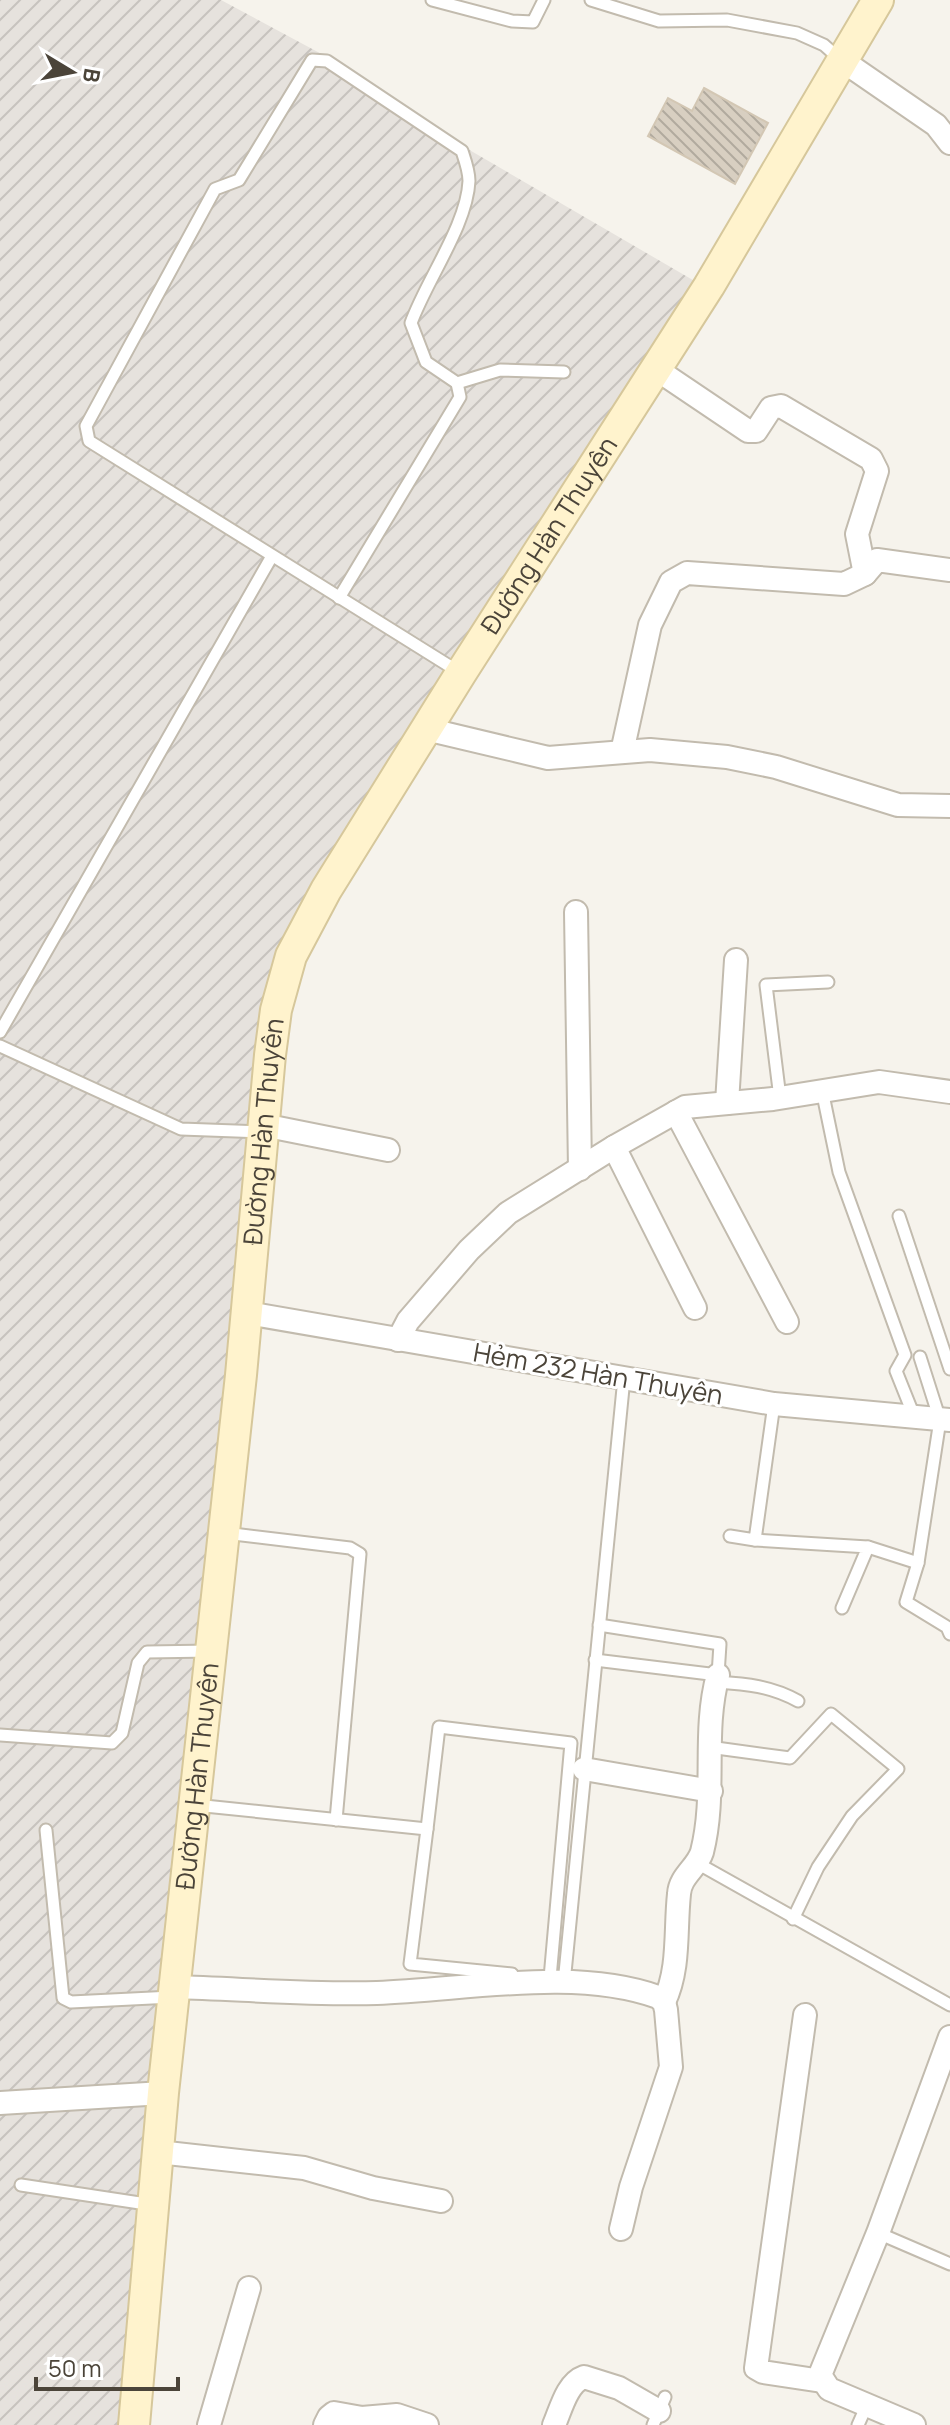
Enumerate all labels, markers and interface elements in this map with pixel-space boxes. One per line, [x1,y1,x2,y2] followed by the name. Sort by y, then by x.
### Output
[32,32,112,112] north arrow
[76,66,108,85] text: B
[472,429,625,641] street label: Đường Hàn Thuyên
[234,1016,292,1247] street label: Đường Hàn Thuyên
[471,1333,726,1413] street label: Hẻm 232 Hàn Thuyên
[166,1661,227,1891] street label: Đường Hàn Thuyên
[36,2341,178,2391] scale bar
[48,2351,102,2384] text: 50 m

